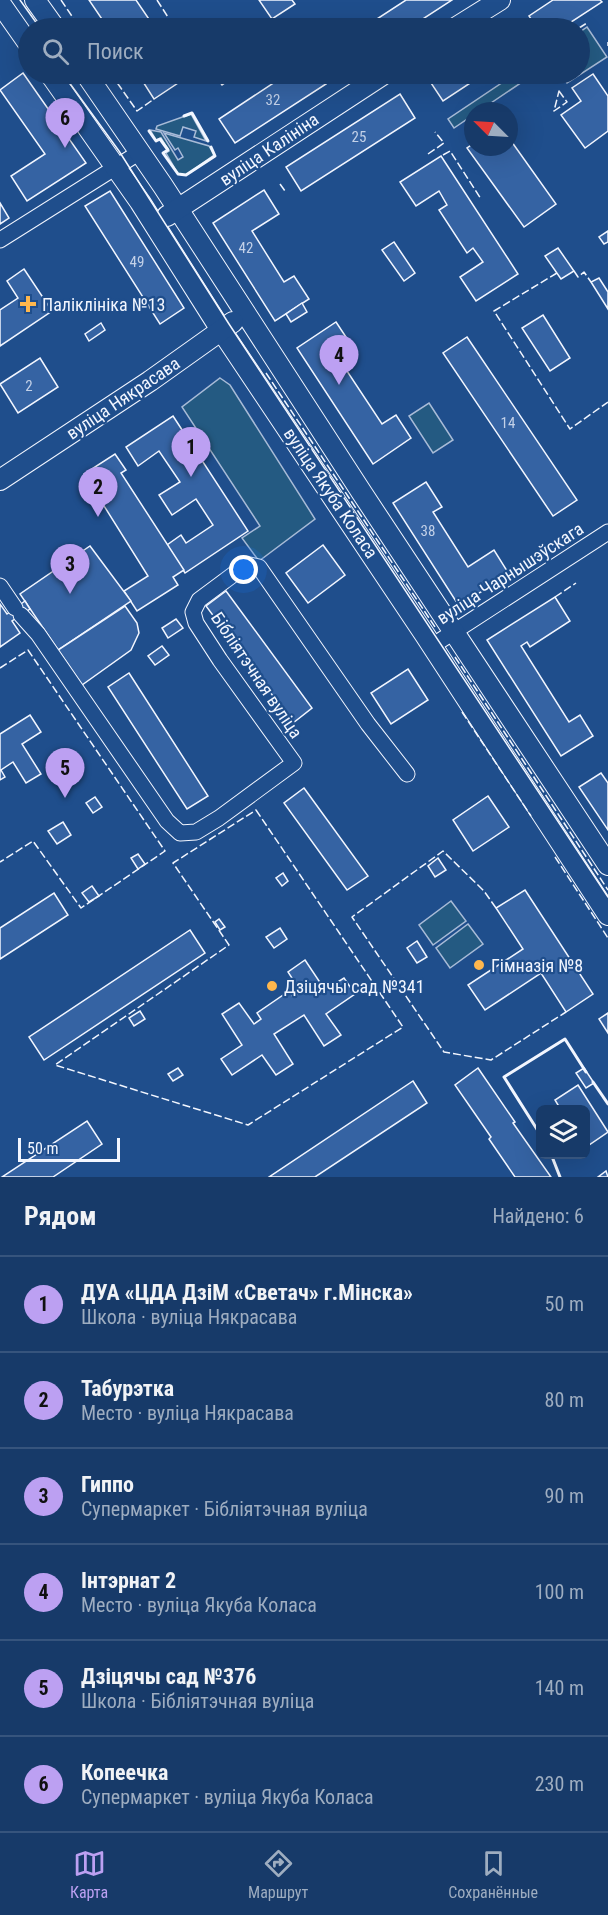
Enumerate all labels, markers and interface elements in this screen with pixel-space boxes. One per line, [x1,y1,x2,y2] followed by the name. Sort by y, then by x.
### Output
[18,18,590,84] search box
[39,35,72,68] icon: search
[87,39,144,64] text: Поиск
[266,91,280,109] house number: 32
[46,98,84,148] pin: 6
[464,102,518,156] north arrow
[216,108,322,190] street label: вуліца Калініна
[352,128,366,146] house number: 25
[239,239,253,257] house number: 42
[130,253,144,271] house number: 49
[42,294,166,315] place label: Паліклініка №13
[19,295,37,313] marker: Паліклініка №13
[320,336,358,385] pin: 4
[62,352,184,444] street label: вуліца Някрасава
[25,377,33,395] house number: 2
[501,414,515,432] house number: 14
[280,424,382,562] street label: вуліца Якуба Коласа
[172,428,210,477] pin: 1
[78,468,118,517] pin: 2
[433,518,587,628] street label: вуліца Чарнышэўскага
[421,522,435,540] house number: 38
[50,544,90,594] pin: 3
[229,555,258,584] your location
[207,608,307,742] street label: Бібліятэчная вуліца
[46,748,84,798] pin: 5
[491,955,583,976] place label: Гімназія №8
[472,958,486,972] marker: Гімназія №8
[284,976,425,997] place label: Дзіцячы сад №341
[265,979,279,993] marker: Дзіцячы сад №341
[536,1105,590,1159] map controls
[536,1105,590,1159] button: layers
[18,1135,120,1162] scale bar
[27,1139,59,1158] text: 50 m
[24,1201,96,1231] text: Рядом
[492,1204,584,1228] text: Найдено: 6
[81,1280,413,1305] text: ДУА «ЦДА ДзіМ «Светач» г.Мінска»
[38,1292,49,1316] text: 1
[545,1292,584,1316] text: 50 m
[81,1305,297,1329] text: Школа · вуліца Някрасава
[81,1376,174,1401] text: Табурэтка
[38,1388,49,1412] text: 2
[545,1388,584,1412] text: 80 m
[81,1401,294,1425] text: Место · вуліца Някрасава
[81,1472,134,1497] text: Гиппо
[38,1484,49,1508] text: 3
[545,1484,584,1508] text: 90 m
[81,1497,368,1521] text: Супермаркет · Бібліятэчная вуліца
[81,1568,176,1593] text: Інтэрнат 2
[38,1580,49,1604] text: 4
[535,1580,584,1604] text: 100 m
[81,1593,317,1617] text: Место · вуліца Якуба Коласа
[81,1664,256,1689] text: Дзіцячы сад №376
[38,1676,49,1700] text: 5
[535,1676,584,1700] text: 140 m
[81,1689,314,1713] text: Школа · Бібліятэчная вуліца
[81,1760,168,1785] text: Копеечка
[38,1772,49,1796] text: 6
[535,1772,584,1796] text: 230 m
[81,1785,374,1809] text: Супермаркет · вуліца Якуба Коласа
[70,1847,108,1902] tab: Карта
[248,1847,308,1902] tab: Маршрут
[448,1847,538,1902] tab: Сохранённые

